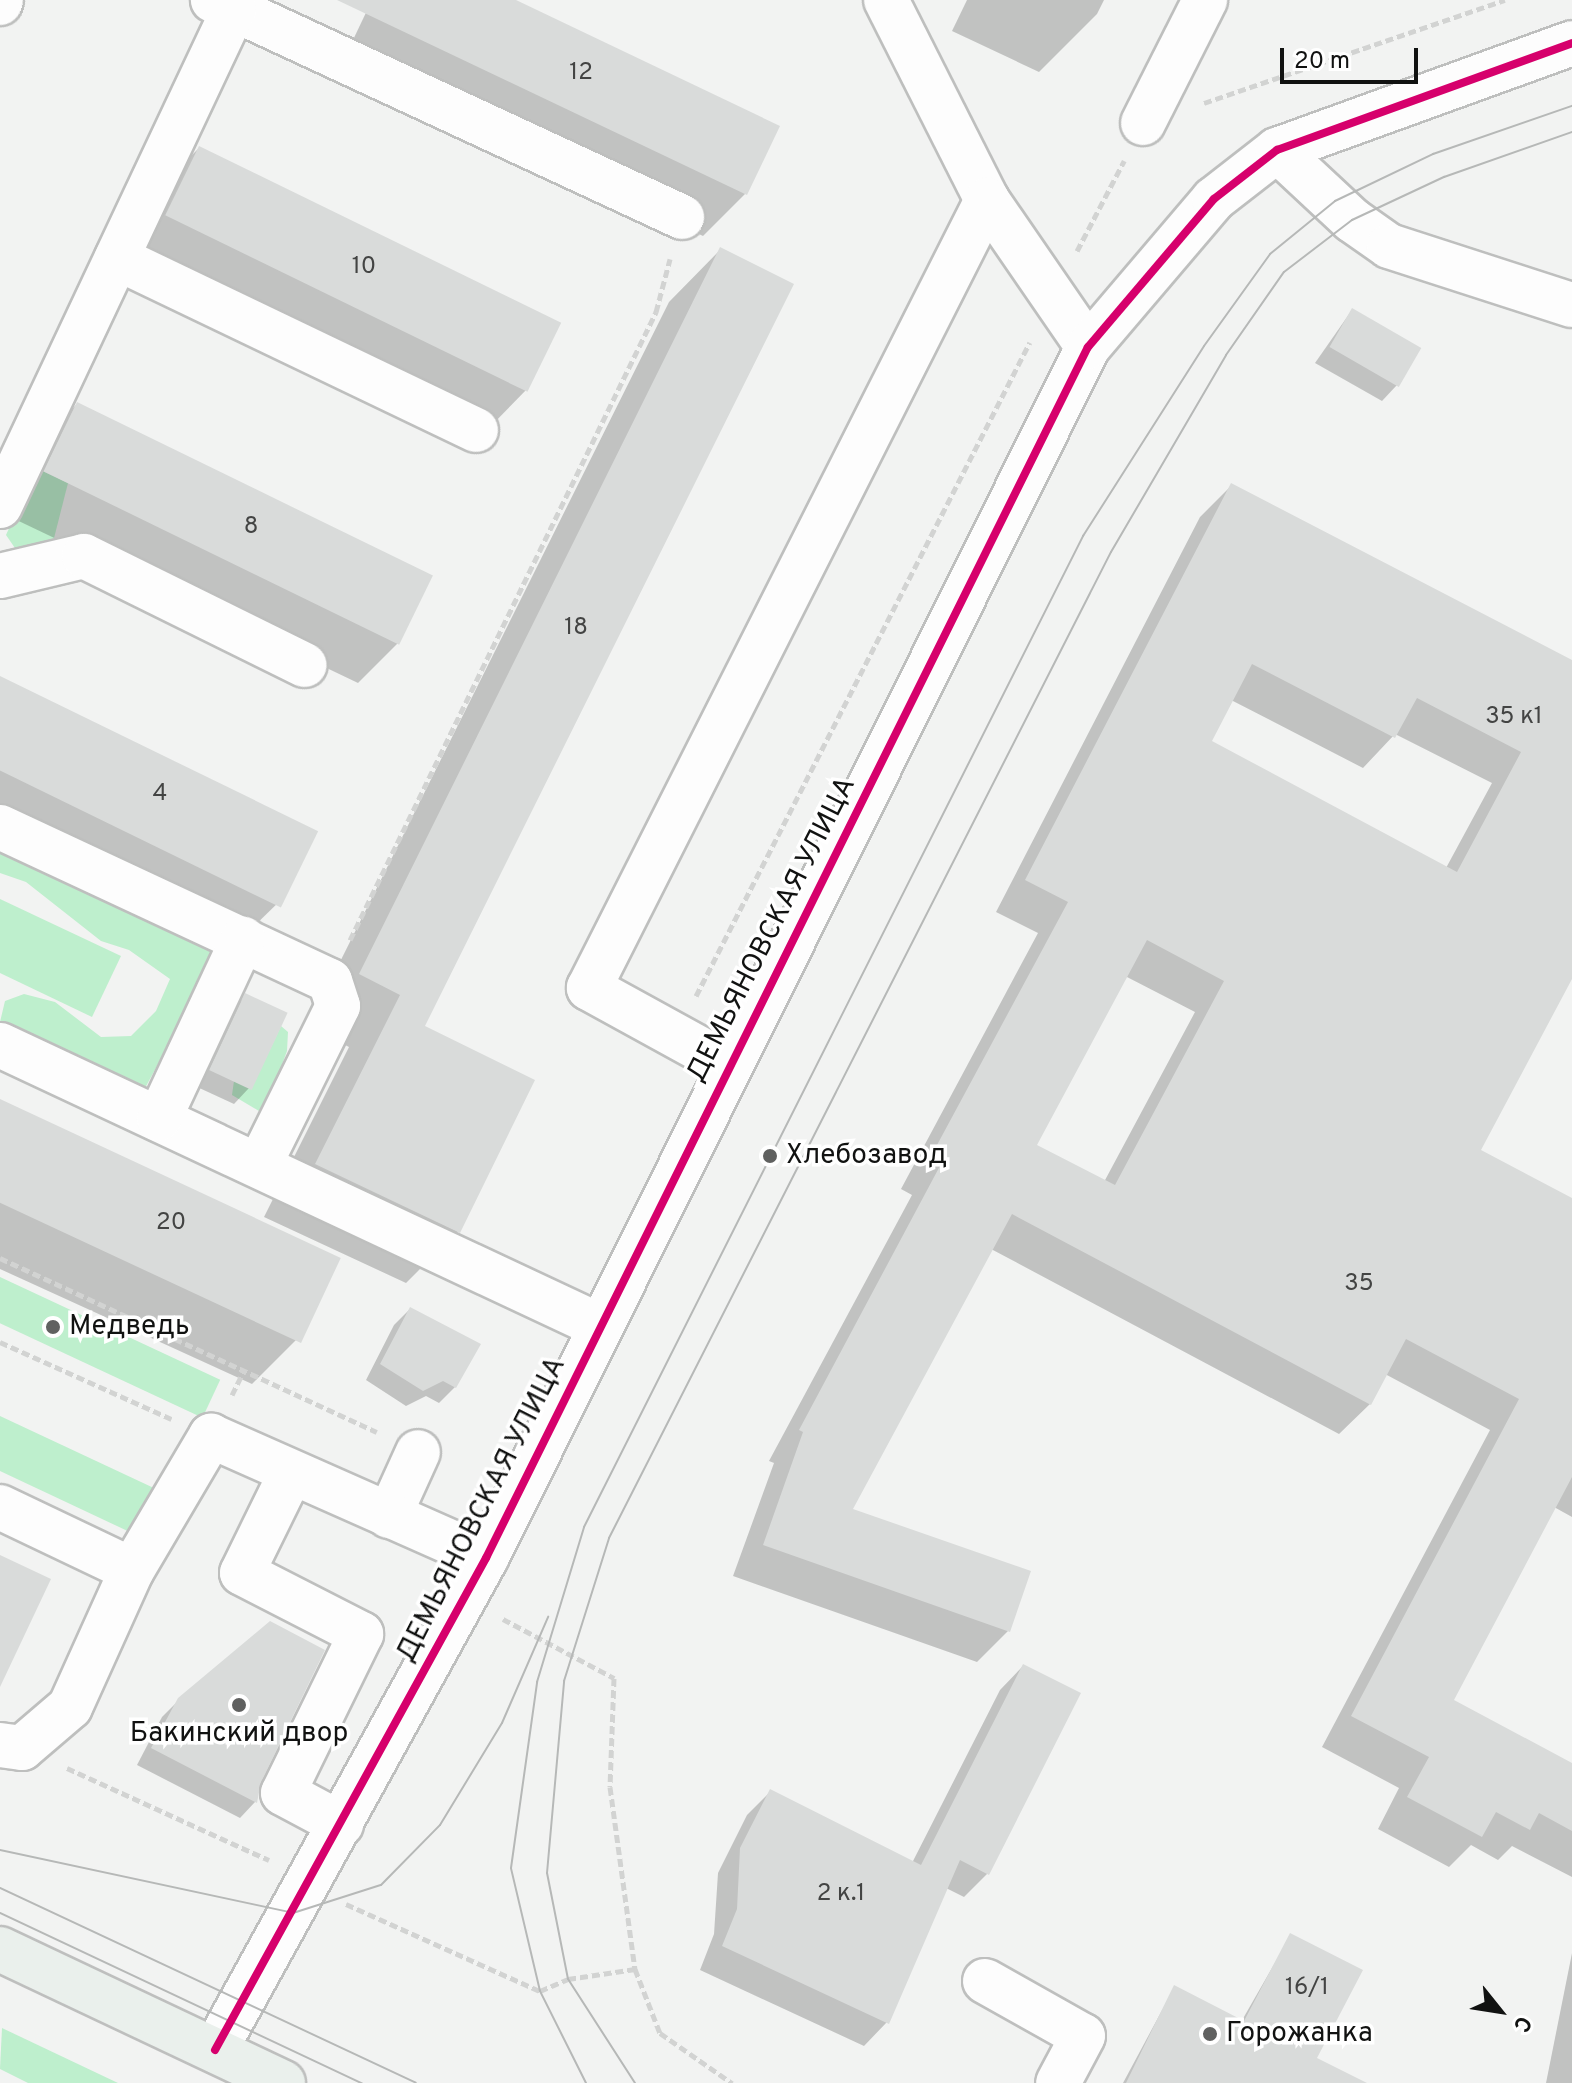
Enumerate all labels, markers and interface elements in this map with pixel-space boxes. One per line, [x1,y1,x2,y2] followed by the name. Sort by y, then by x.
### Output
[1284,32,1422,82] scale bar
[1294,47,1350,77] text: 20 m
[569,60,593,88] house number: 12
[352,254,376,282] house number: 10
[244,514,258,542] house number: 8
[564,615,588,643] house number: 18
[1485,704,1543,732] house number: 35 к1
[680,772,864,1088] street label: ДЕМЬЯНОВСКАЯ УЛИЦА
[153,781,167,809] house number: 4
[786,1139,947,1173] place label: Хлебозавод
[761,1147,779,1165] marker: Хлебозавод
[156,1210,186,1238] house number: 20
[1344,1271,1374,1299] house number: 35
[69,1310,190,1344] place label: Медведь
[44,1318,62,1336] marker: Медведь
[390,1352,574,1668] street label: ДЕМЬЯНОВСКАЯ УЛИЦА
[230,1696,248,1714] marker: Бакинский двор
[130,1717,348,1751] place label: Бакинский двор
[817,1881,865,1909] house number: 2 к.1
[1460,1971,1540,2051] north arrow
[1285,1975,1329,2003] house number: 16/1
[1506,2010,1536,2036] text: С
[1226,2017,1373,2051] place label: Горожанка
[1201,2025,1219,2043] marker: Горожанка

